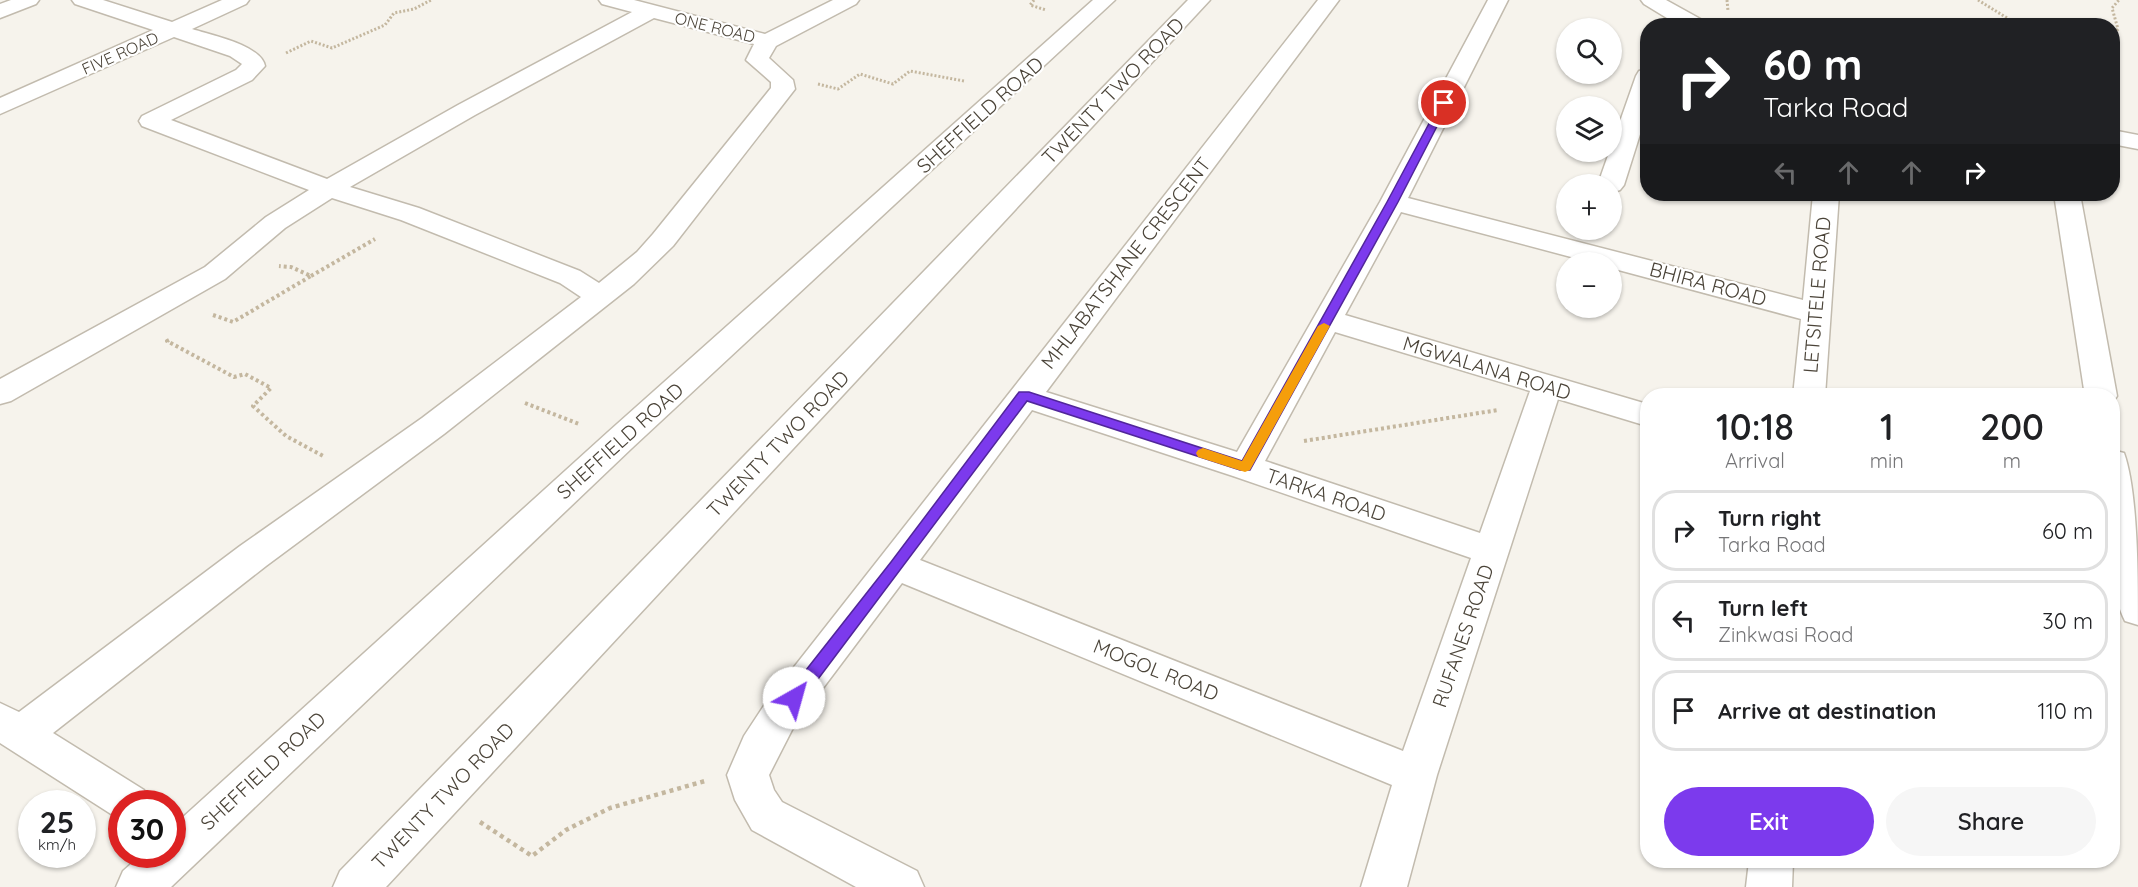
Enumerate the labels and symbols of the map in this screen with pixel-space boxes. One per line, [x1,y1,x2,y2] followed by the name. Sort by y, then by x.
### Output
[673,7,757,47] street label: ONE ROAD
[1036,12,1189,169] street label: TWENTY TWO ROAD
[79,27,161,79] street label: FIVE ROAD
[911,51,1048,178] street label: SHEFFIELD ROAD
[1418,77,1469,128] pin
[1035,152,1216,373] street label: MHLABATSHANE CRESCENT
[1797,216,1836,374] street label: LETSITELE ROAD
[1647,256,1769,311] street label: BHIRA ROAD
[1400,330,1574,405] street label: MGWALANA ROAD
[701,365,854,522] street label: TWENTY TWO ROAD
[551,377,688,504] street label: SHEFFIELD ROAD
[1263,462,1389,527] street label: TARKA ROAD
[1426,561,1499,711] street label: RUFANES ROAD
[1090,633,1222,706] street label: MOGOL ROAD
[762,666,826,730] position arrow
[195,706,331,835] street label: SHEFFIELD ROAD
[366,717,519,874] street label: TWENTY TWO ROAD
[108,790,186,868] speed limit sign: 30

